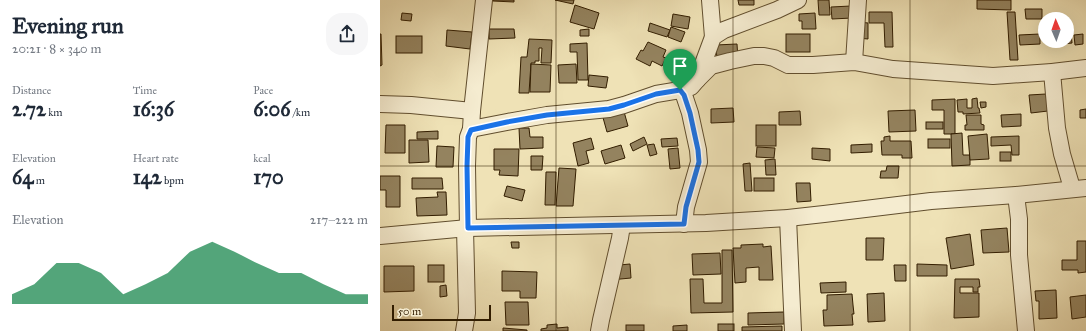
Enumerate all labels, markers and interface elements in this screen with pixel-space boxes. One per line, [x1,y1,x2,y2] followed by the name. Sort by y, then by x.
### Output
[12,12,124,39] text: Evening run
[1038,12,1074,48] north arrow
[1038,12,1074,48] map controls
[326,13,368,55] button: share
[12,41,101,57] text: 20:21 · 8 × 340 m
[663,49,697,90] pin
[669,55,691,77] icon: arrive
[12,84,51,97] text: Distance
[133,84,157,97] text: Time
[253,84,273,97] text: Pace
[12,97,46,121] text: 2.72
[133,97,174,121] text: 16:36
[253,97,291,121] text: 6:06
[46,106,63,119] text: km
[291,106,310,119] text: /km
[12,152,56,165] text: Elevation
[133,152,179,165] text: Heart rate
[253,152,271,165] text: kcal
[12,165,33,189] text: 64
[133,165,162,189] text: 142
[253,165,284,189] text: 170
[33,174,45,187] text: m
[162,174,184,187] text: bpm
[12,212,64,228] text: Elevation
[310,212,368,228] text: 217–222 m
[392,303,491,322] scale bar
[398,305,421,318] text: 50 m

